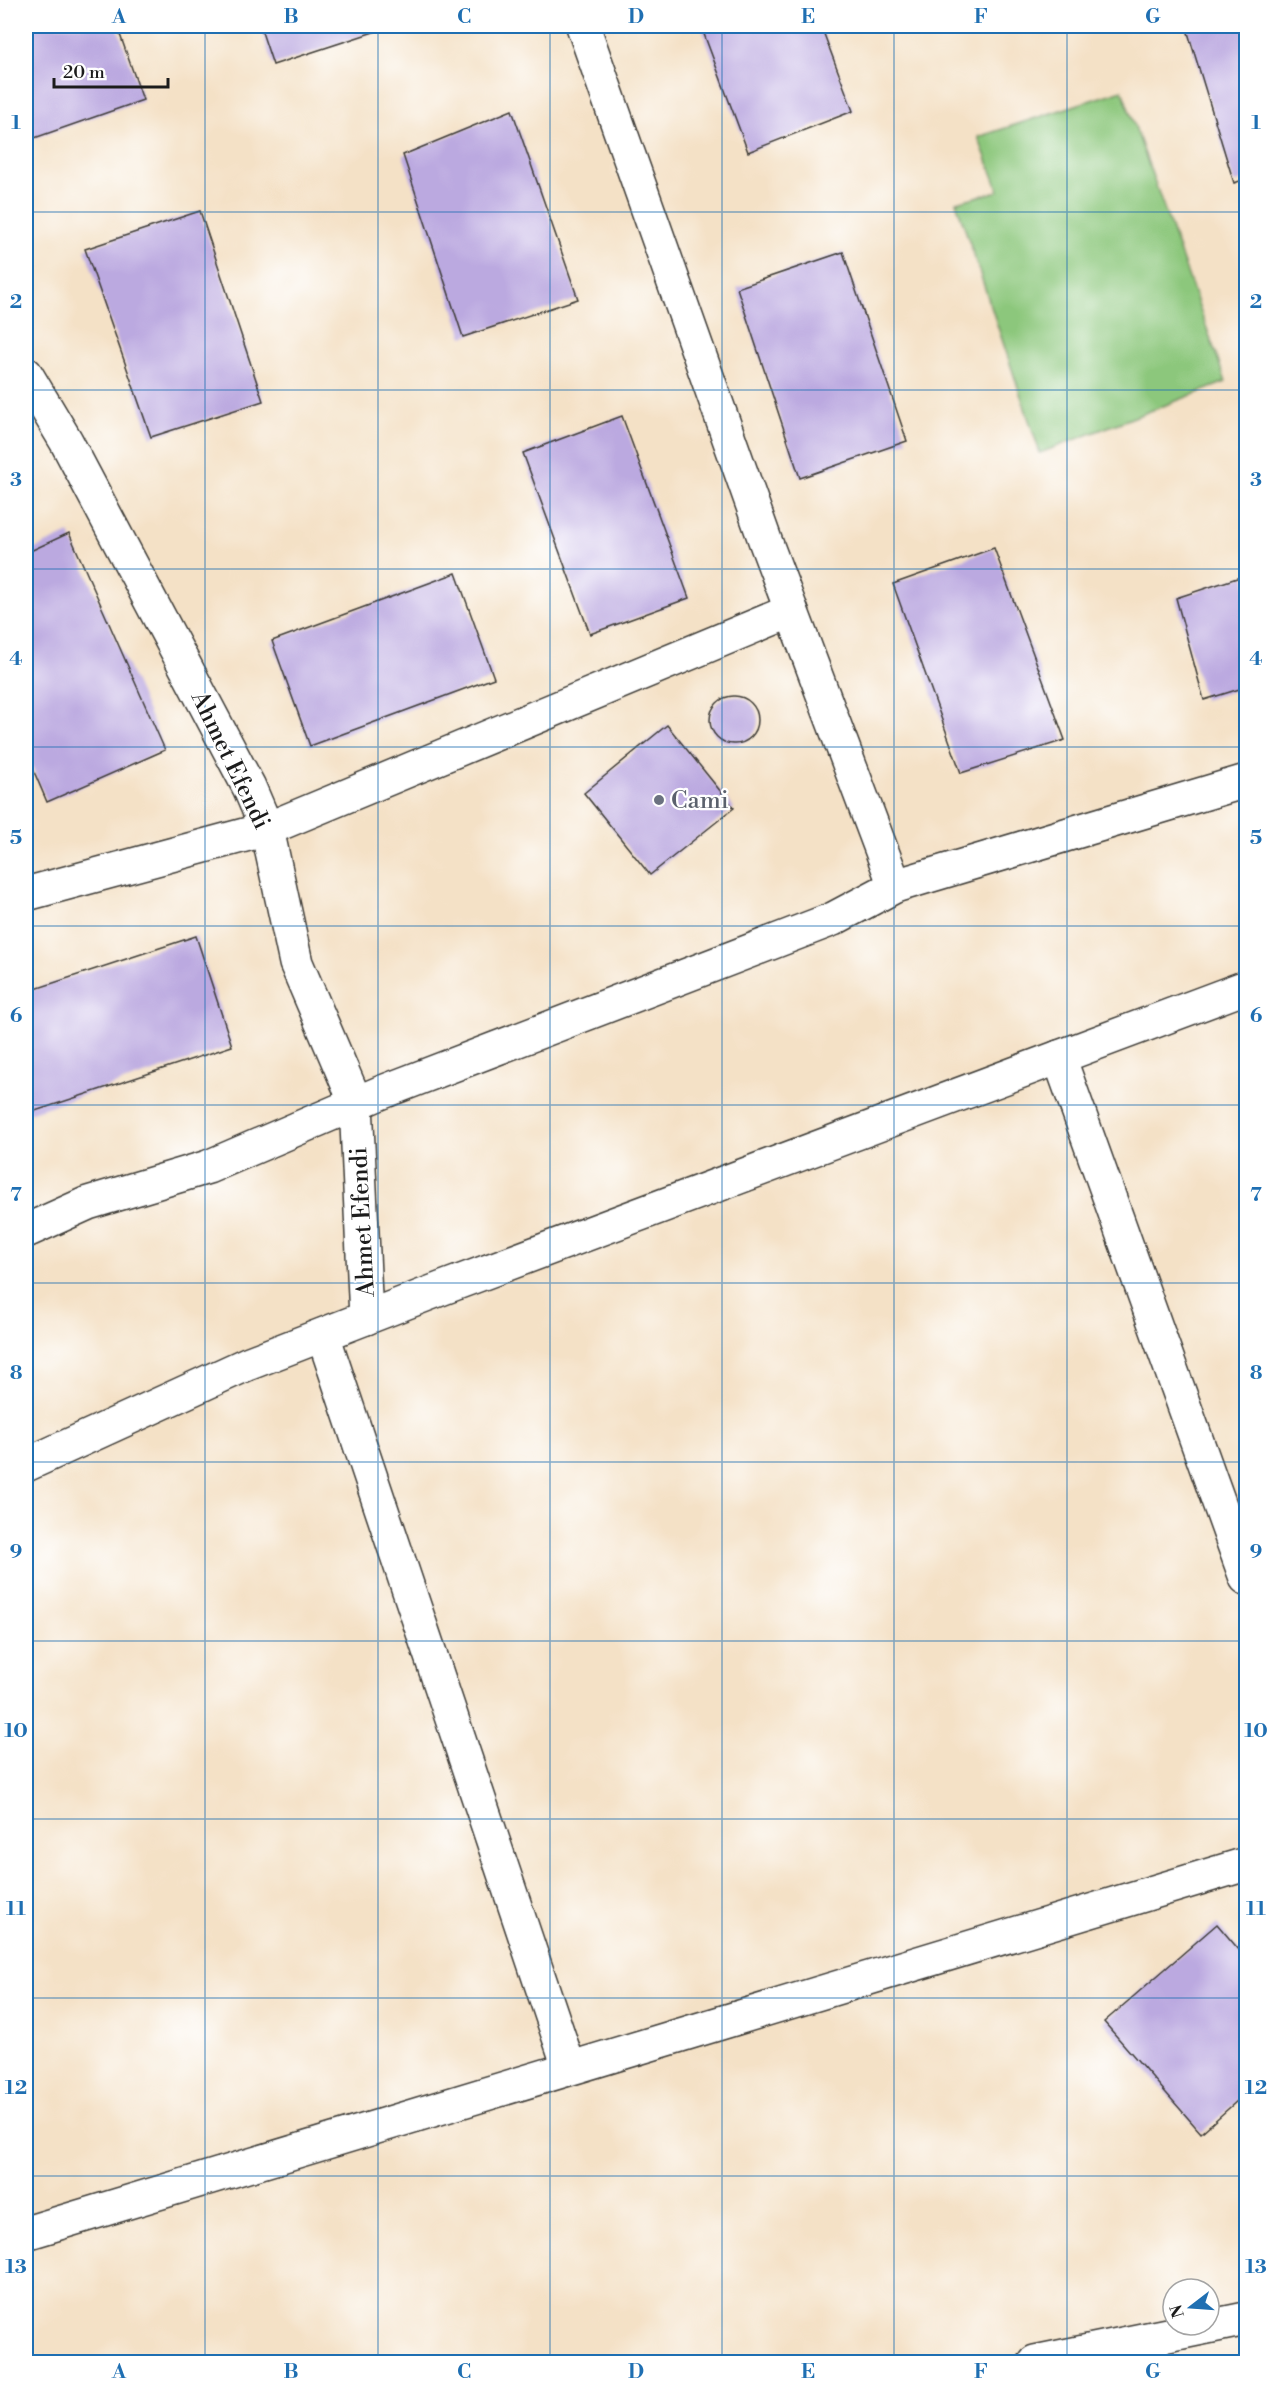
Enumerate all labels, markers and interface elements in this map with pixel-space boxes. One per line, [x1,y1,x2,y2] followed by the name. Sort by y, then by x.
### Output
[111,5,127,30] text: A
[283,5,299,30] text: B
[457,5,471,30] text: C
[628,5,644,30] text: D
[801,5,815,30] text: E
[974,5,988,30] text: F
[1145,5,1161,30] text: G
[54,51,168,89] scale bar
[63,61,105,84] text: 20 m
[11,111,21,136] text: 1
[1251,111,1261,136] text: 1
[10,290,22,315] text: 2
[1250,290,1262,315] text: 2
[10,468,22,493] text: 3
[1250,468,1262,493] text: 3
[9,647,23,672] text: 4
[1249,647,1263,672] text: 4
[183,685,277,835] street label: Ahmet Efendi
[671,786,729,816] place label: Cami
[652,793,666,807] marker: Cami
[10,826,22,851] text: 5
[1250,826,1262,851] text: 5
[10,1004,23,1029] text: 6
[1250,1004,1263,1029] text: 6
[344,1146,382,1299] street label: Ahmet Efendi
[10,1183,22,1208] text: 7
[1250,1183,1262,1208] text: 7
[10,1361,23,1386] text: 8
[1250,1361,1263,1386] text: 8
[10,1540,22,1565] text: 9
[1250,1540,1262,1565] text: 9
[4,1719,28,1744] text: 10
[1244,1719,1268,1744] text: 10
[6,1897,26,1922] text: 11
[1246,1897,1266,1922] text: 11
[5,2076,27,2101] text: 12
[1245,2076,1267,2101] text: 12
[5,2255,27,2280] text: 13
[1245,2255,1267,2280] text: 13
[1161,2277,1221,2337] north arrow
[1166,2302,1189,2320] text: N
[111,2360,127,2385] text: A
[283,2360,299,2385] text: B
[457,2360,471,2385] text: C
[628,2360,644,2385] text: D
[801,2360,815,2385] text: E
[974,2360,988,2385] text: F
[1145,2360,1161,2385] text: G

